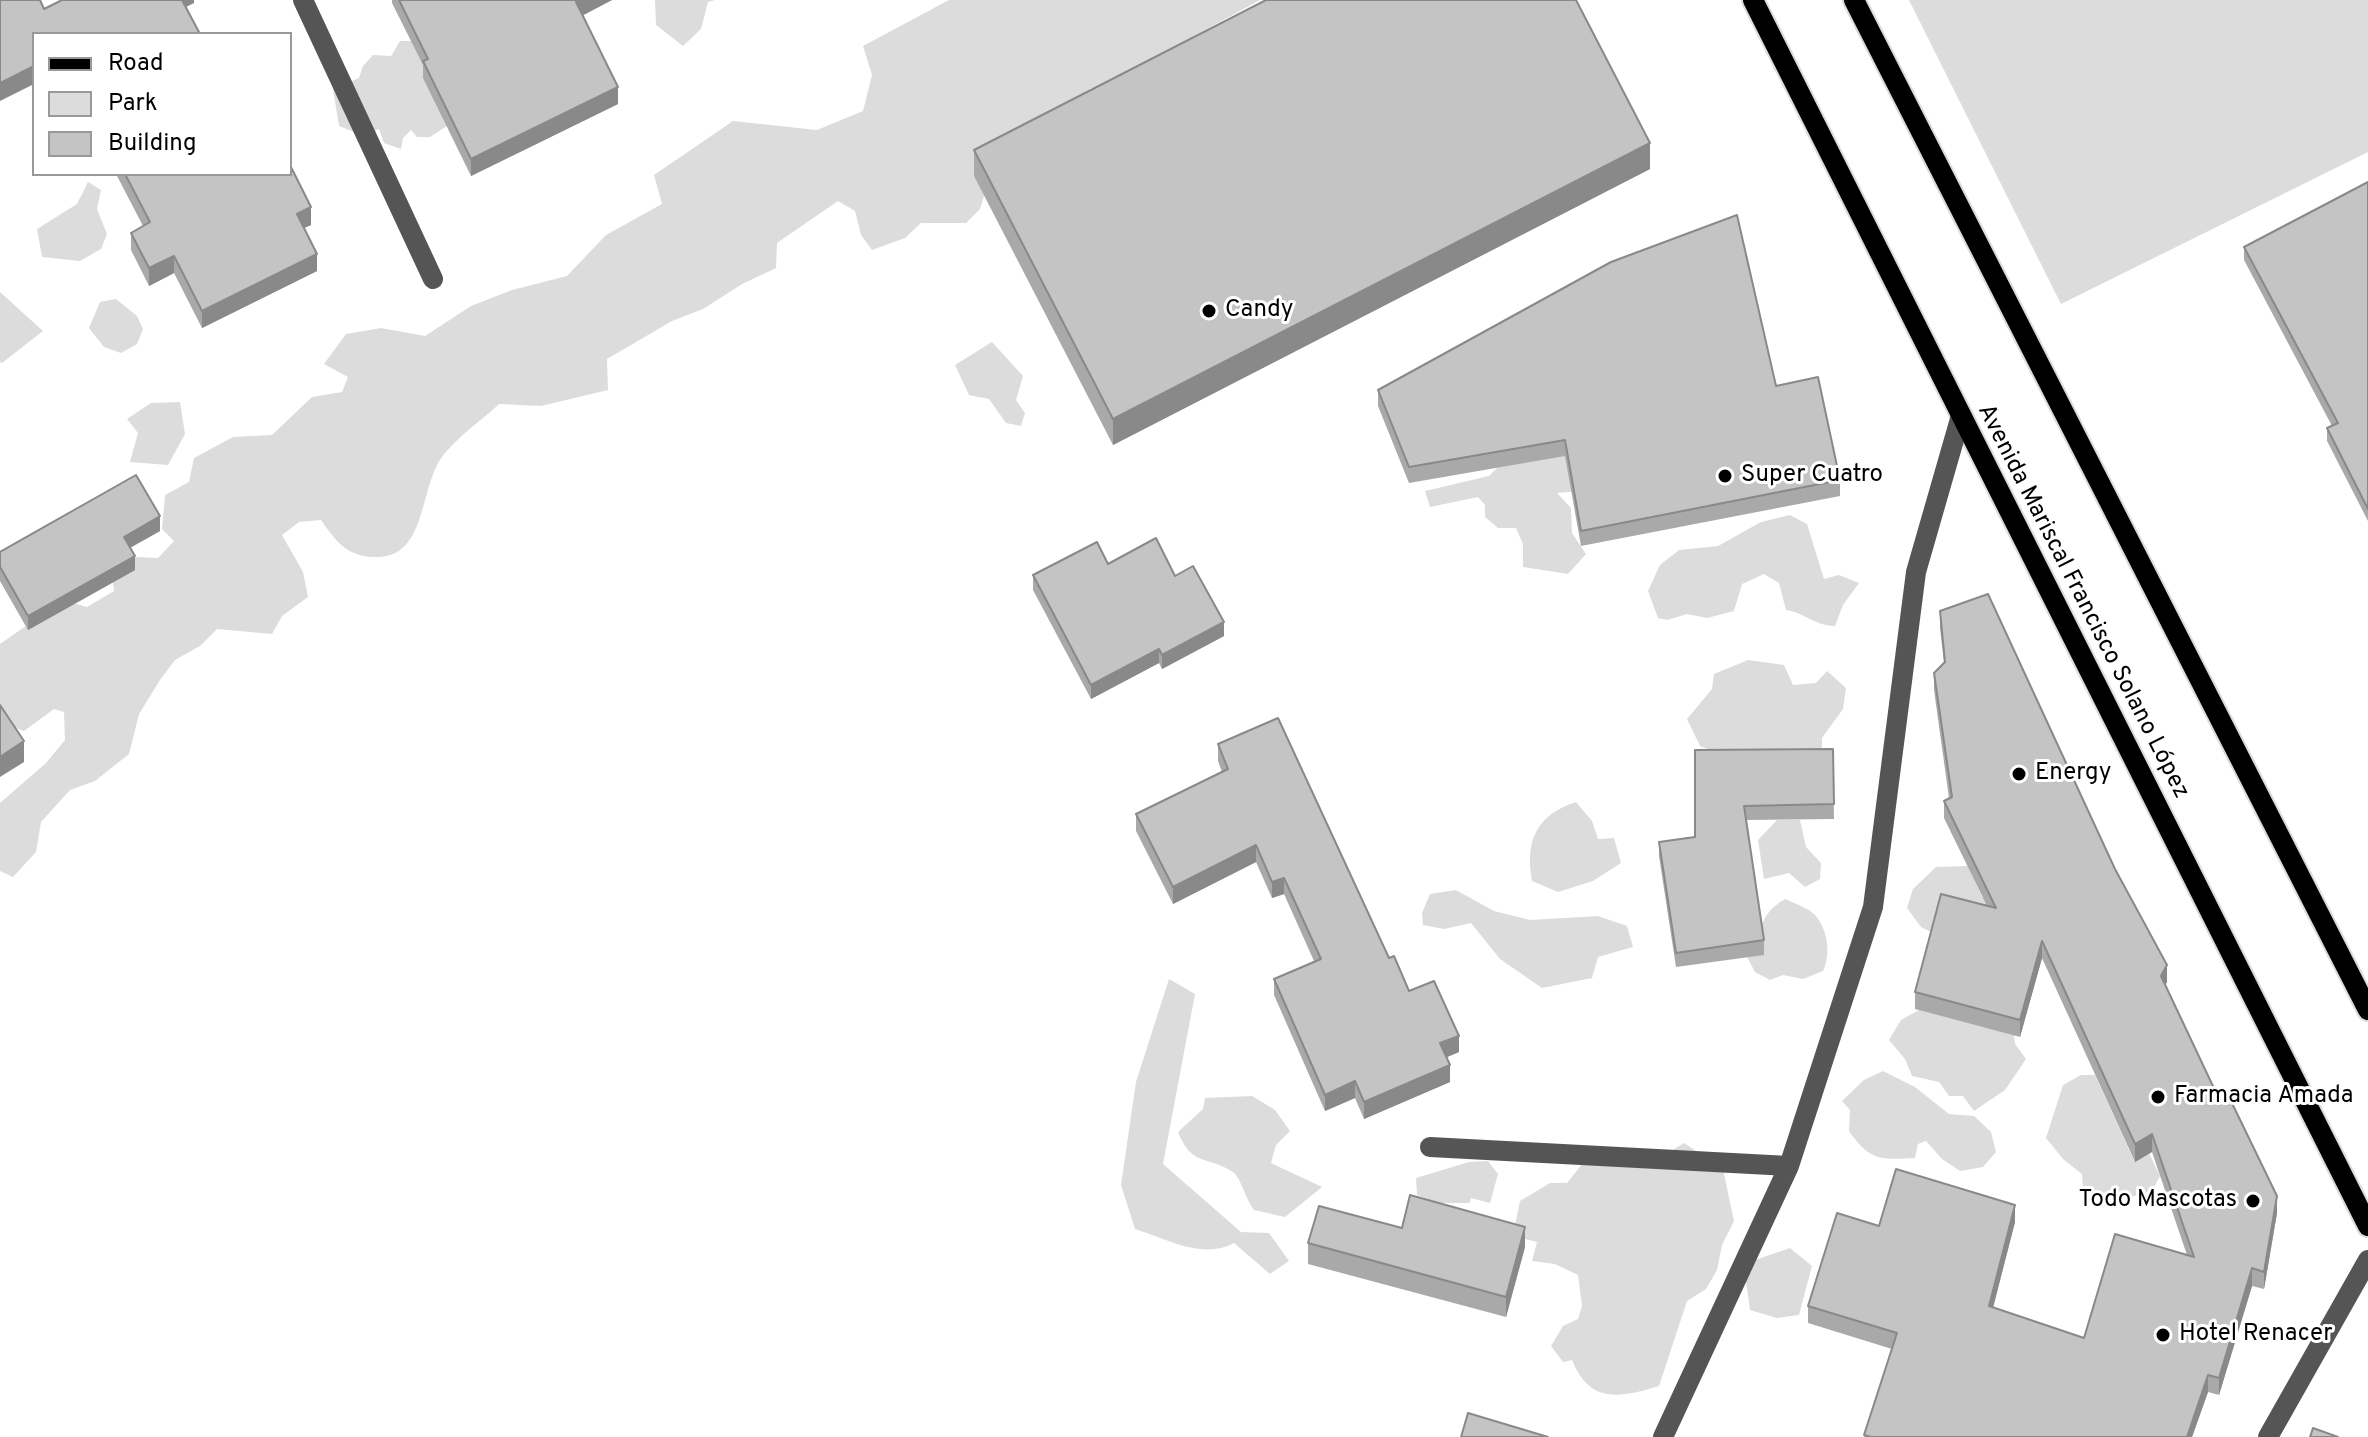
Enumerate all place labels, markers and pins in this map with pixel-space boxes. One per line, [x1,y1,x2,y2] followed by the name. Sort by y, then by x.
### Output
[1225,297,1294,325] place label: Candy
[1200,302,1218,320] marker: Candy
[1741,462,1883,490] place label: Super Cuatro
[1716,467,1734,485] marker: Super Cuatro
[2035,760,2111,788] place label: Energy
[2010,765,2028,783] marker: Energy
[2174,1083,2353,1111] place label: Farmacia Amada
[2149,1088,2167,1106] marker: Farmacia Amada
[2079,1187,2237,1215] place label: Todo Mascotas
[2244,1192,2262,1210] marker: Todo Mascotas
[2179,1321,2332,1349] place label: Hotel Renacer
[2154,1326,2172,1344] marker: Hotel Renacer

